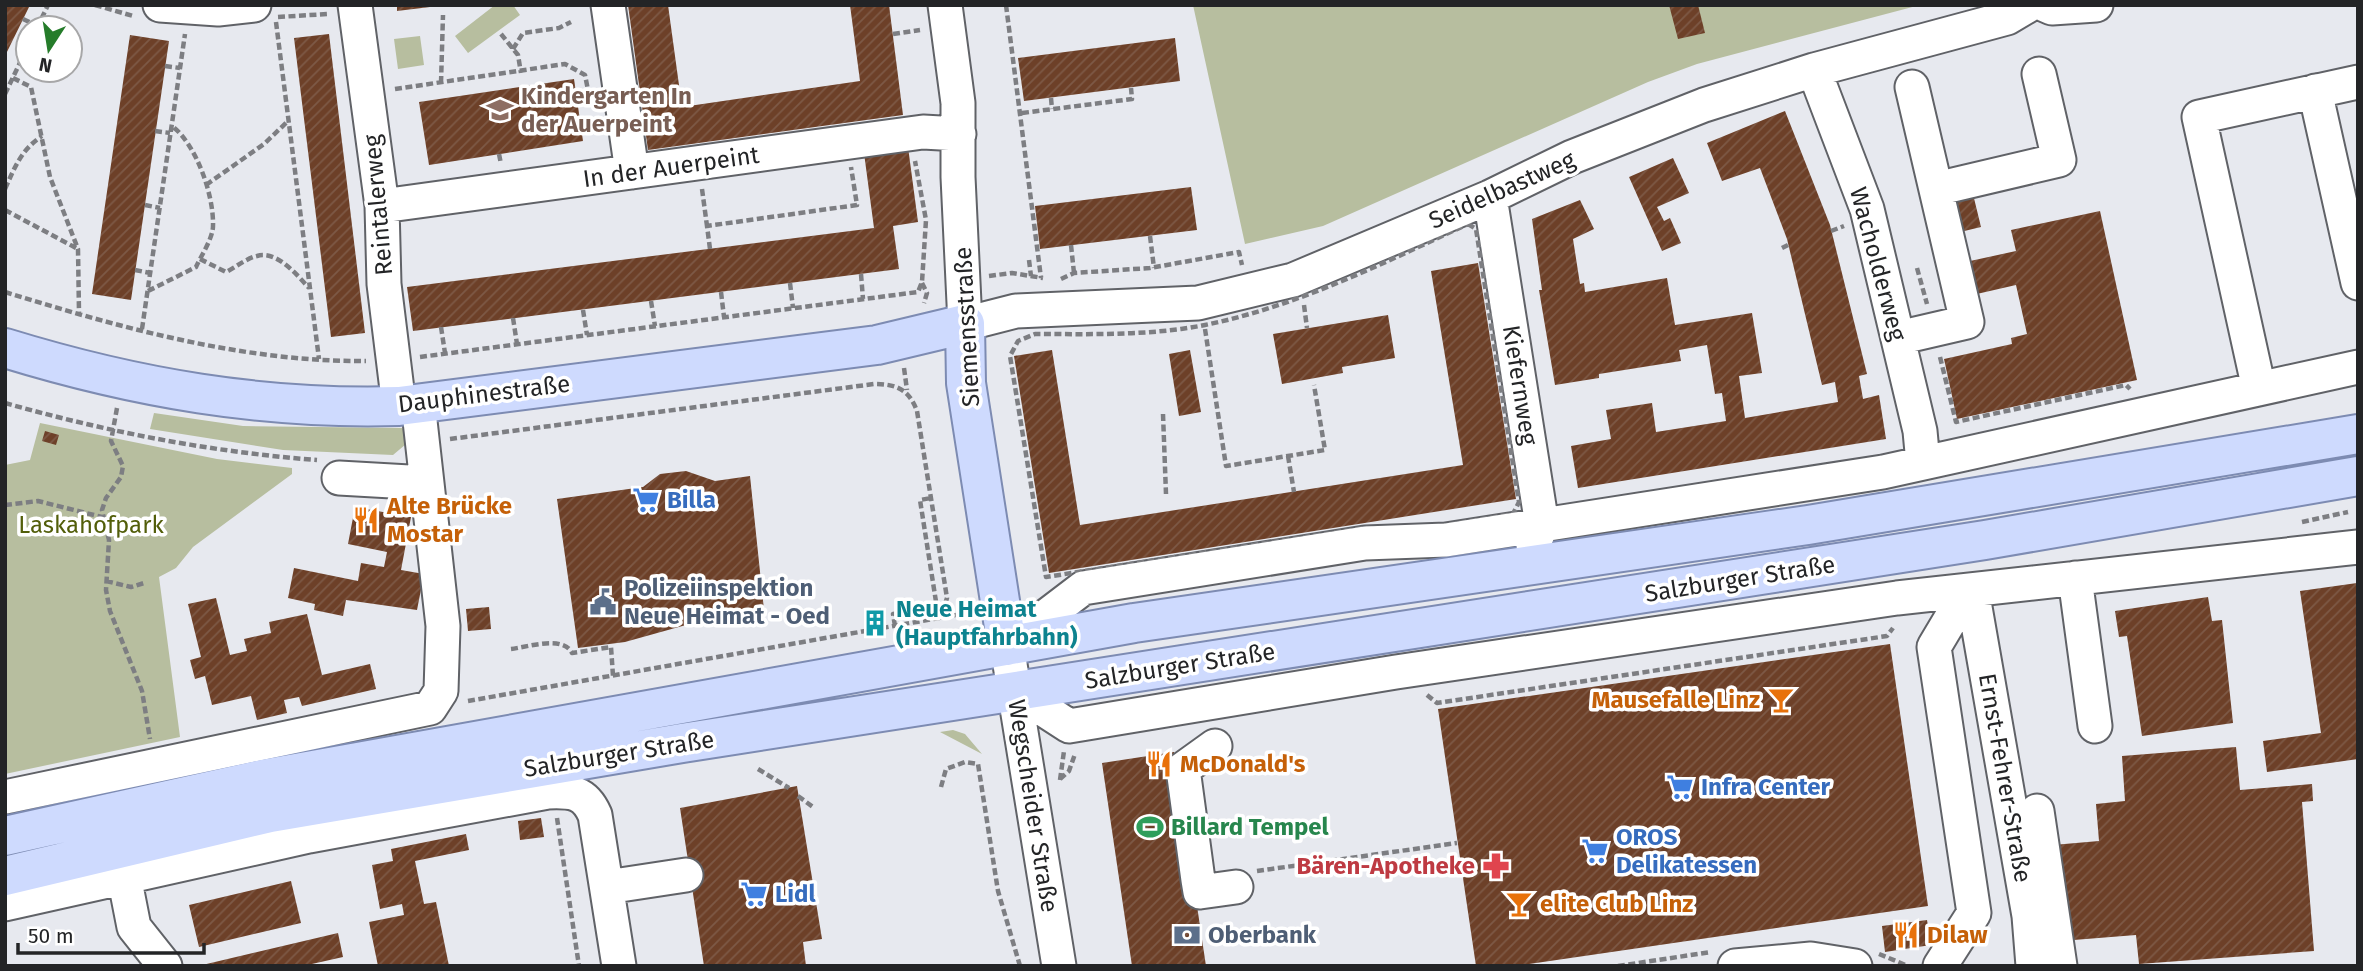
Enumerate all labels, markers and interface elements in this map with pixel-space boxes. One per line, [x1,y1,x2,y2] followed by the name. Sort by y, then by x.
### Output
[14,14,84,84] north arrow
[37,53,54,78] text: N
[521,82,692,138] place label: Kindergarten In der Auerpeint
[485,95,515,125] school or university icon: Kindergarten In der Auerpeint
[358,133,398,277] street label: Reintalerweg
[581,141,761,193] street label: In der Auerpeint
[1425,145,1580,235] street label: Seidelbastweg
[1844,184,1912,344] street label: Wacholderweg
[949,246,985,408] street label: Siemensstraße
[1497,323,1543,447] street label: Kiefernweg
[396,370,572,418] street label: Dauphinestraße
[631,485,661,515] supermarket icon: Billa
[667,486,716,514] place label: Billa
[386,492,512,548] place label: Alte Brücke Mostar
[351,505,381,535] restaurant icon: Alte Brücke Mostar
[18,511,164,539] park label: Laskahofpark
[1643,550,1837,608] street label: Salzburger Straße
[624,574,830,630] place label: Polizeiinspektion Neue Heimat - Oed
[588,587,618,617] public building icon: Polizeiinspektion Neue Heimat - Oed
[896,595,1078,651] place label: Neue Heimat (Hauptfahrbahn)
[860,608,890,638] building icon: Neue Heimat (Hauptfahrbahn)
[1083,637,1277,695] street label: Salzburger Straße
[1973,671,2037,885] street label: Ernst-Fehrer-Straße
[1766,685,1796,715] bar icon: Mausefalle Linz
[1592,686,1760,714] place label: Mausefalle Linz
[1002,698,1064,914] street label: Wegscheider Straße
[522,725,716,783] street label: Salzburger Straße
[1144,749,1174,779] restaurant icon: McDonald's
[1180,750,1306,778] place label: McDonald's
[1665,772,1695,802] supermarket icon: Infra Center
[1701,773,1831,801] place label: Infra Center
[1135,812,1165,842] sports icon: Billard Tempel
[1171,813,1330,841] place label: Billard Tempel
[1616,823,1757,879] place label: OROS Delikatessen
[1580,836,1610,866] supermarket icon: OROS Delikatessen
[1481,851,1511,881] pharmacy icon: Bären-Apotheke
[1296,852,1475,880] place label: Bären-Apotheke
[739,879,769,909] supermarket icon: Lidl
[775,880,816,908] place label: Lidl
[1504,889,1534,919] bar icon: elite Club Linz
[1540,890,1693,918] place label: elite Club Linz
[18,912,203,956] scale bar
[1172,920,1202,950] bank icon: Oberbank
[1891,920,1921,950] restaurant icon: Dilaw
[1208,921,1317,949] place label: Oberbank
[1927,921,1987,949] place label: Dilaw
[28,923,74,949] text: 50 m

